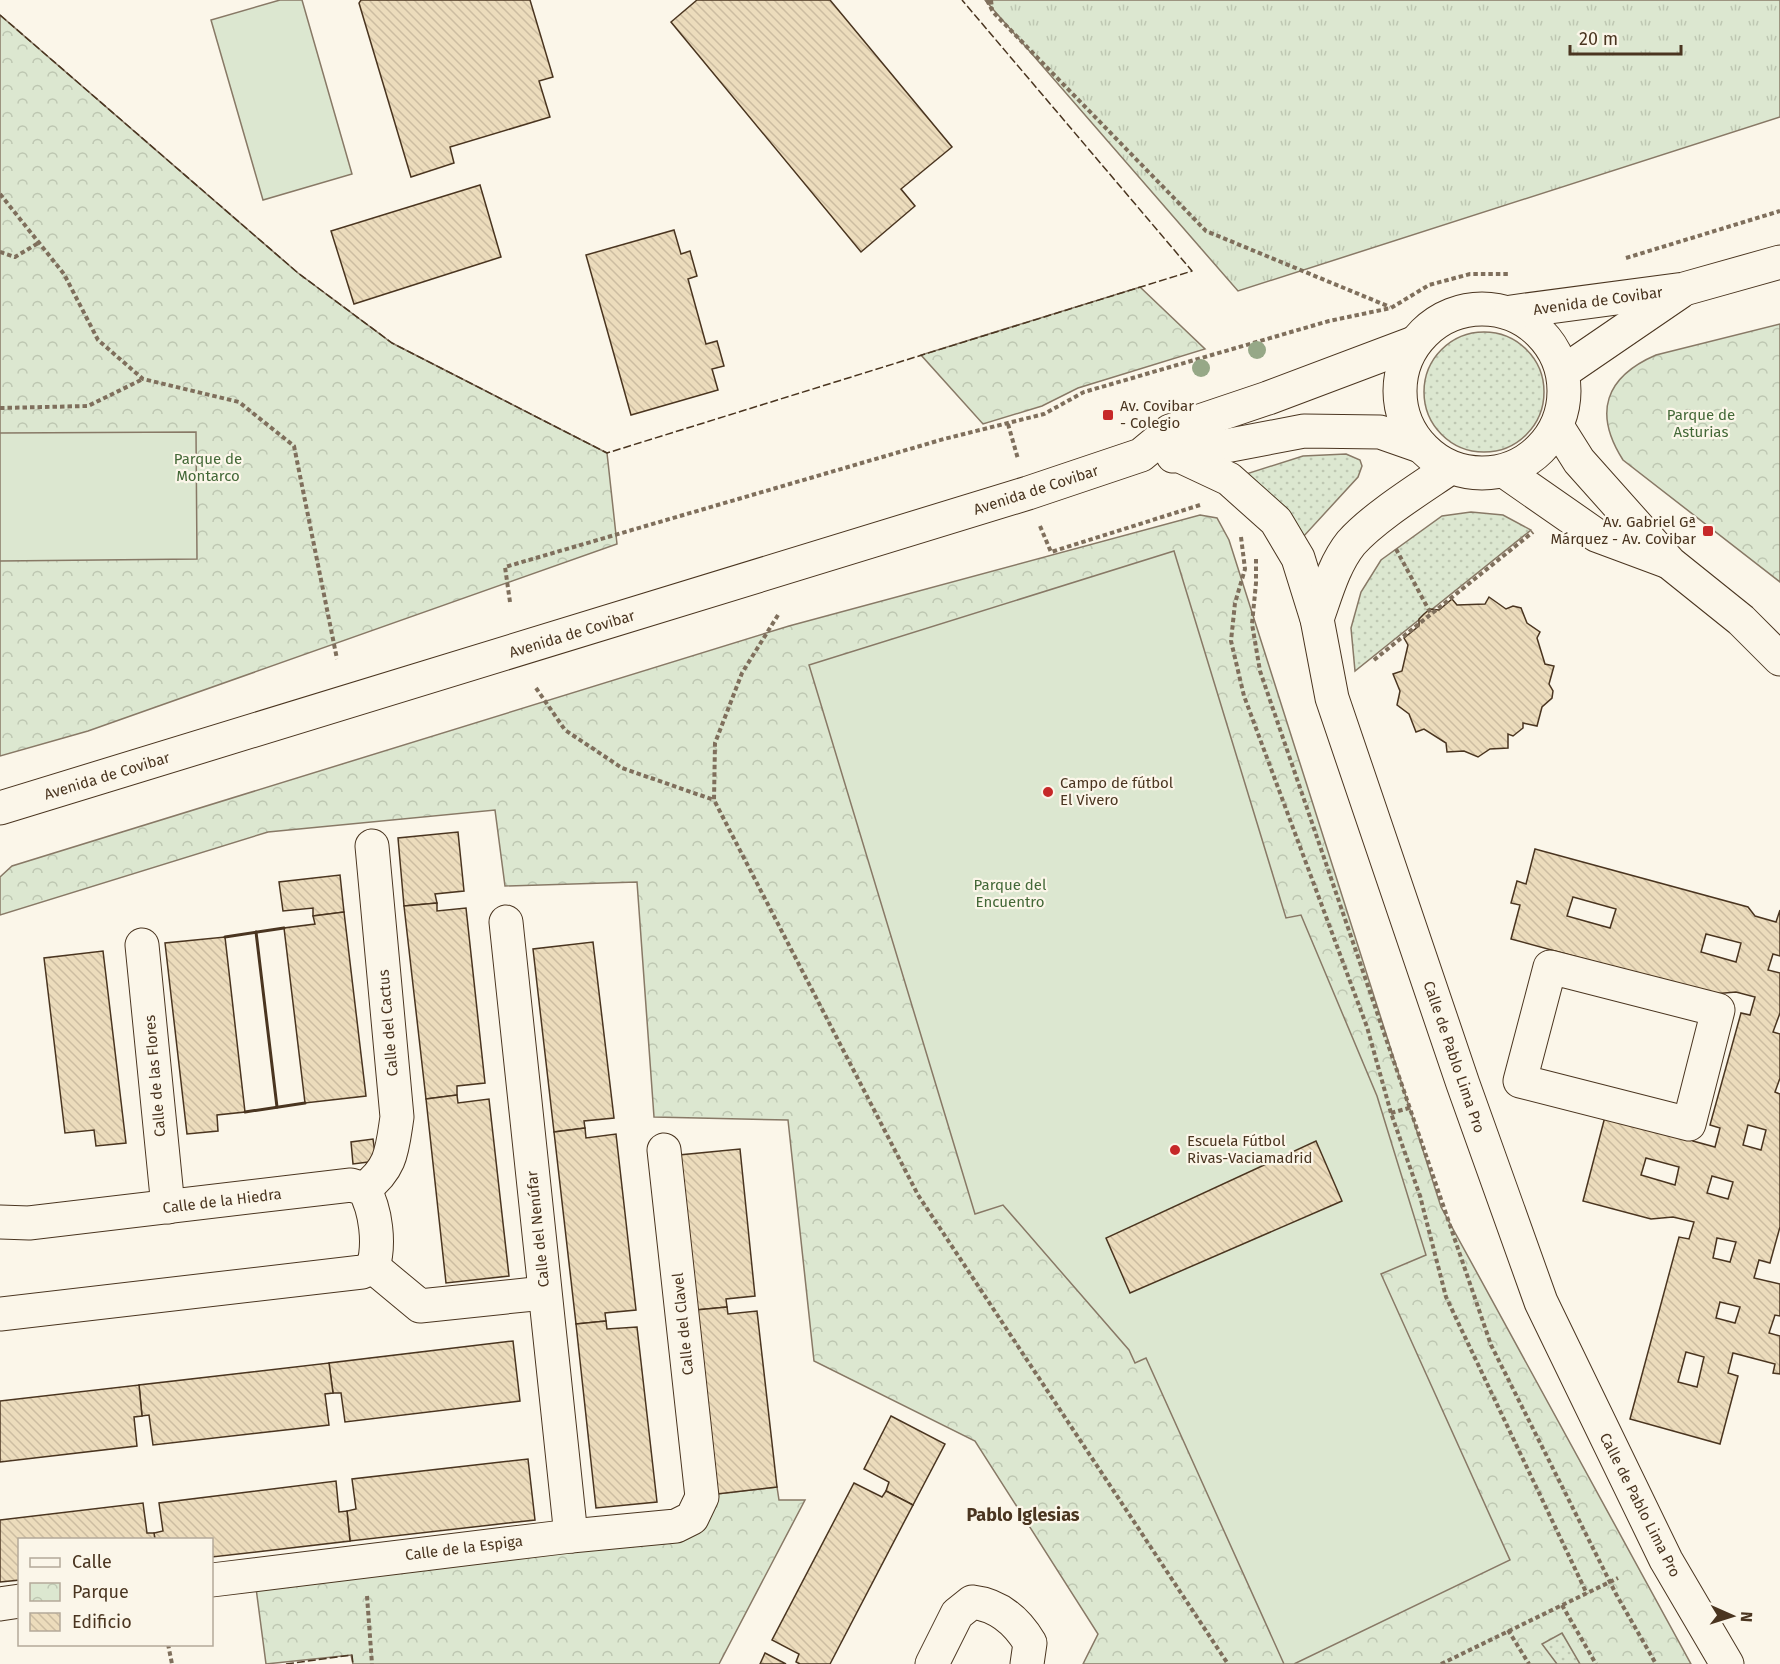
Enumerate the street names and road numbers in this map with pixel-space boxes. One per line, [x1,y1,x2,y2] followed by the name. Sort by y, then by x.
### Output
[1532,283,1664,319] street label: Avenida de Covibar
[971,461,1101,519] street label: Avenida de Covibar
[507,606,637,662] street label: Avenida de Covibar
[42,748,172,804] street label: Avenida de Covibar
[374,969,402,1077] street label: Calle del Cactus
[1420,979,1488,1135] street label: Calle de Pablo Lima Pro
[141,1014,169,1138] street label: Calle de las Flores
[523,1170,553,1288] street label: Calle del Nenúfar
[161,1185,283,1217] street label: Calle de la Hiedra
[669,1271,697,1376] street label: Calle del Clavel
[1596,1430,1684,1580] street label: Calle de Pablo Lima Pro
[404,1532,524,1564] street label: Calle de la Espiga

